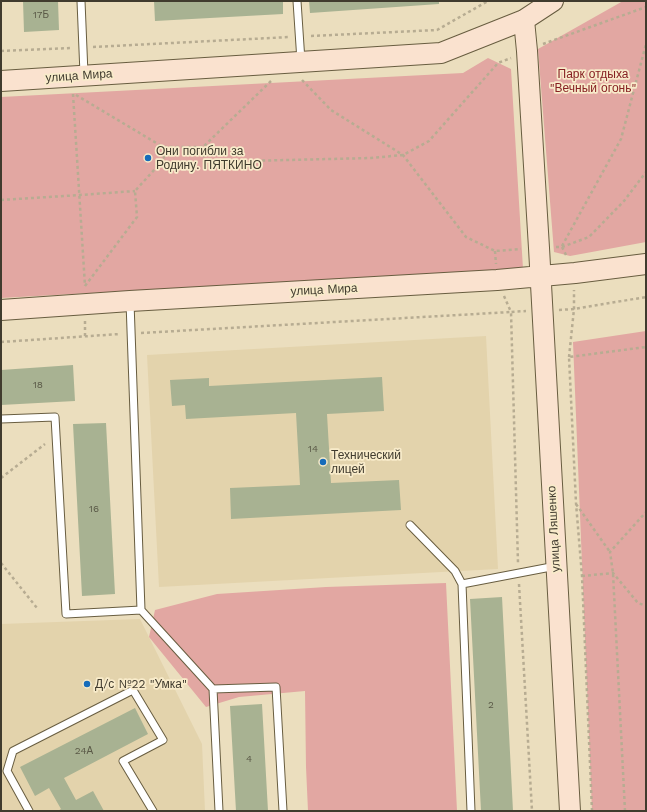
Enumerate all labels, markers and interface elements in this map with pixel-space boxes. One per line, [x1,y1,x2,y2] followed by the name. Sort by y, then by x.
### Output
[33,9,49,21] house number: 17Б
[45,66,113,86] street label: улица Мира
[550,67,636,95] park label: Парк отдыха "Вечный огонь"
[156,144,262,172] place label: Они погибли за Родину. ПЯТКИНО
[143,153,153,163] marker: Они погибли за Родину. ПЯТКИНО
[290,281,358,299] street label: улица Мира
[33,379,43,391] house number: 18
[308,443,318,455] house number: 14
[331,448,401,476] place label: Технический лицей
[318,457,328,467] marker: Технический лицей
[545,485,563,573] street label: улица Ляшенко
[89,503,99,515] house number: 16
[95,677,187,691] place label: Д/с №22 "Умка"
[82,679,92,689] marker: Д/с №22 "Умка"
[488,699,494,711] house number: 2
[75,745,93,757] house number: 24А
[246,753,252,765] house number: 4

